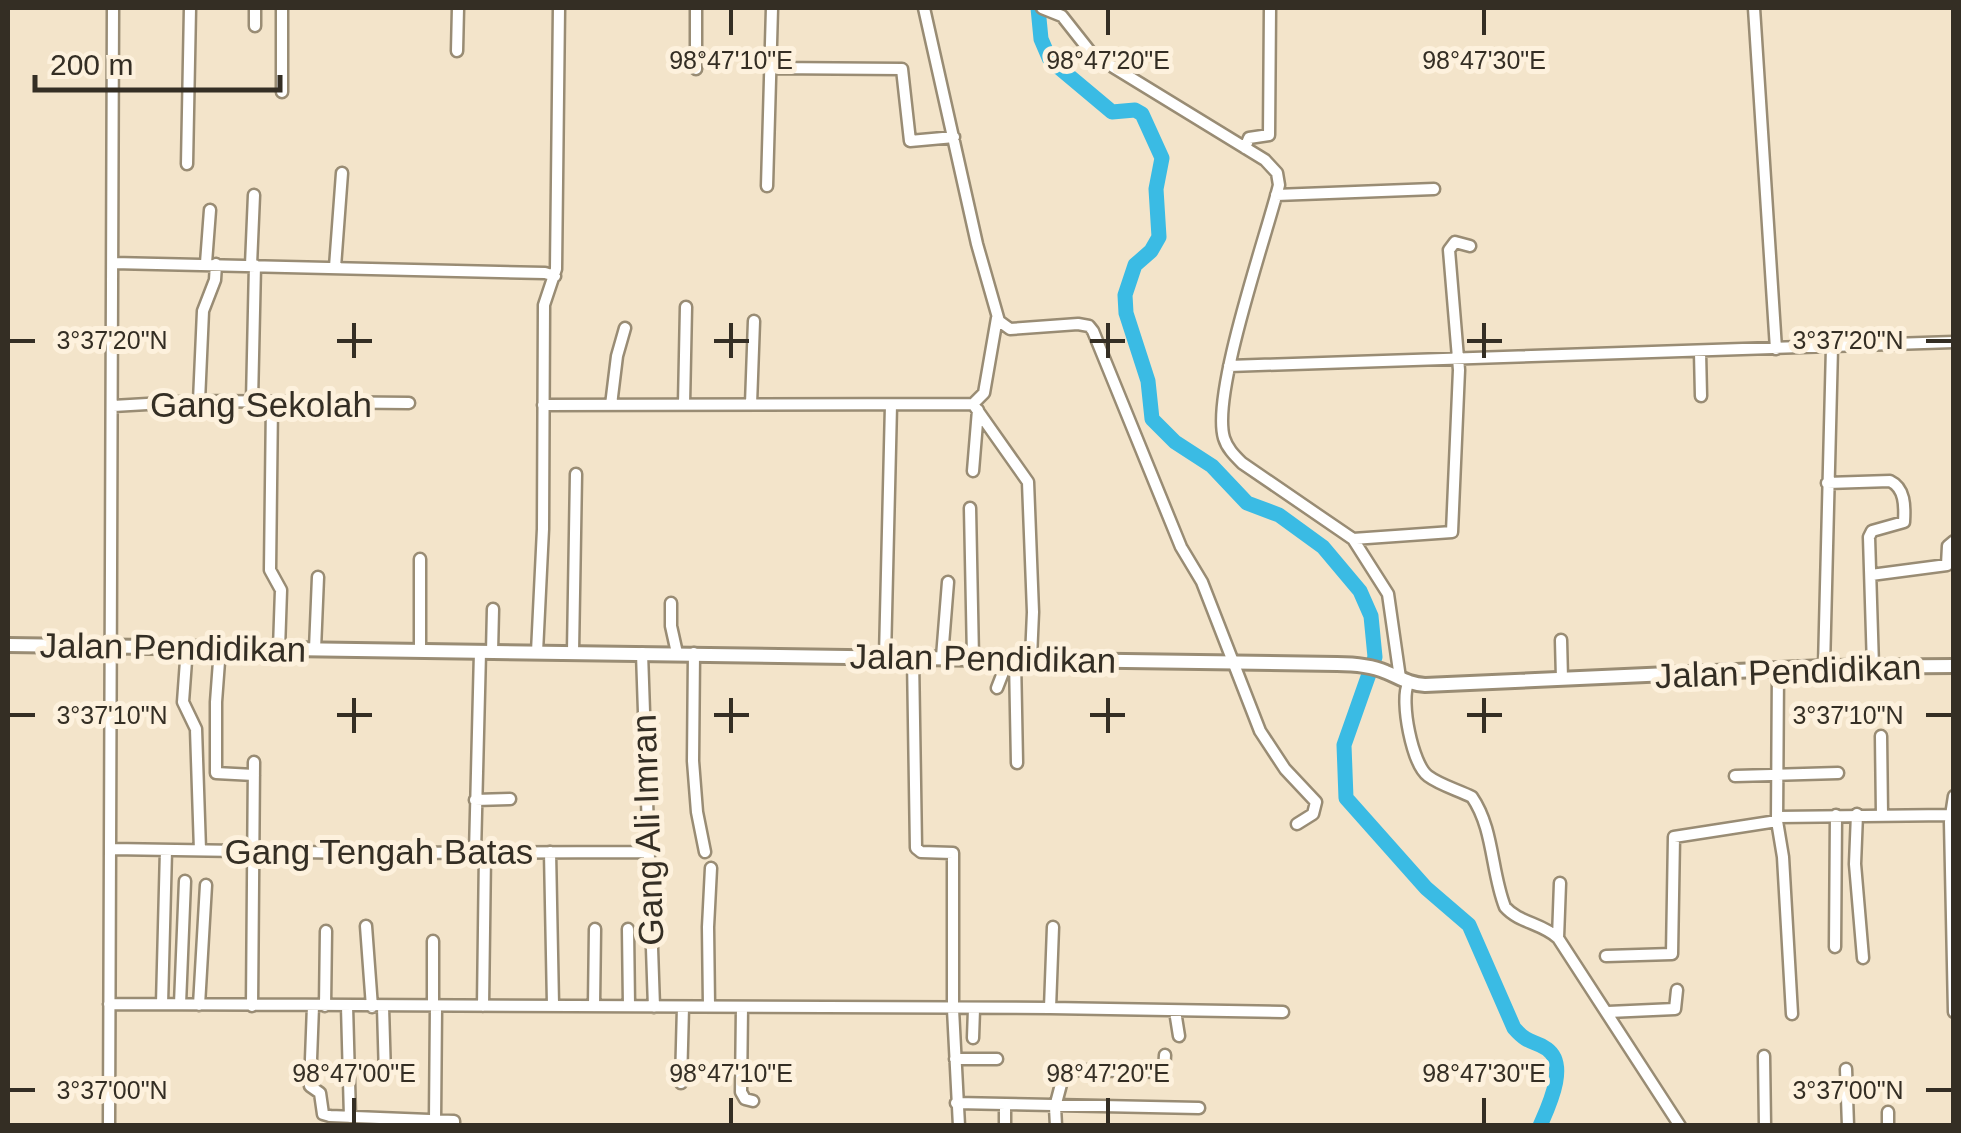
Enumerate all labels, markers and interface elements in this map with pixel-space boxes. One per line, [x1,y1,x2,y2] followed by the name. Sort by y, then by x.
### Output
[35,30,280,92] scale bar
[669,46,793,74] text: 98°47'10"E
[1046,46,1170,74] text: 98°47'20"E
[1422,46,1546,74] text: 98°47'30"E
[50,48,133,81] text: 200 m
[56,326,168,354] text: 3°37'20"N
[1792,326,1904,354] text: 3°37'20"N
[150,385,372,424] street label: Gang Sekolah
[39,625,307,669] street label: Jalan Pendidikan
[849,636,1117,680] street label: Jalan Pendidikan
[1654,647,1922,695] street label: Jalan Pendidikan
[56,701,168,729] text: 3°37'10"N
[1792,701,1904,729] text: 3°37'10"N
[623,714,671,946] street label: Gang Ali Imran
[225,832,533,871] street label: Gang Tengah Batas
[292,1059,416,1087] text: 98°47'00"E
[669,1059,793,1087] text: 98°47'10"E
[1046,1059,1170,1087] text: 98°47'20"E
[1422,1059,1546,1087] text: 98°47'30"E
[56,1076,168,1104] text: 3°37'00"N
[1792,1076,1904,1104] text: 3°37'00"N

